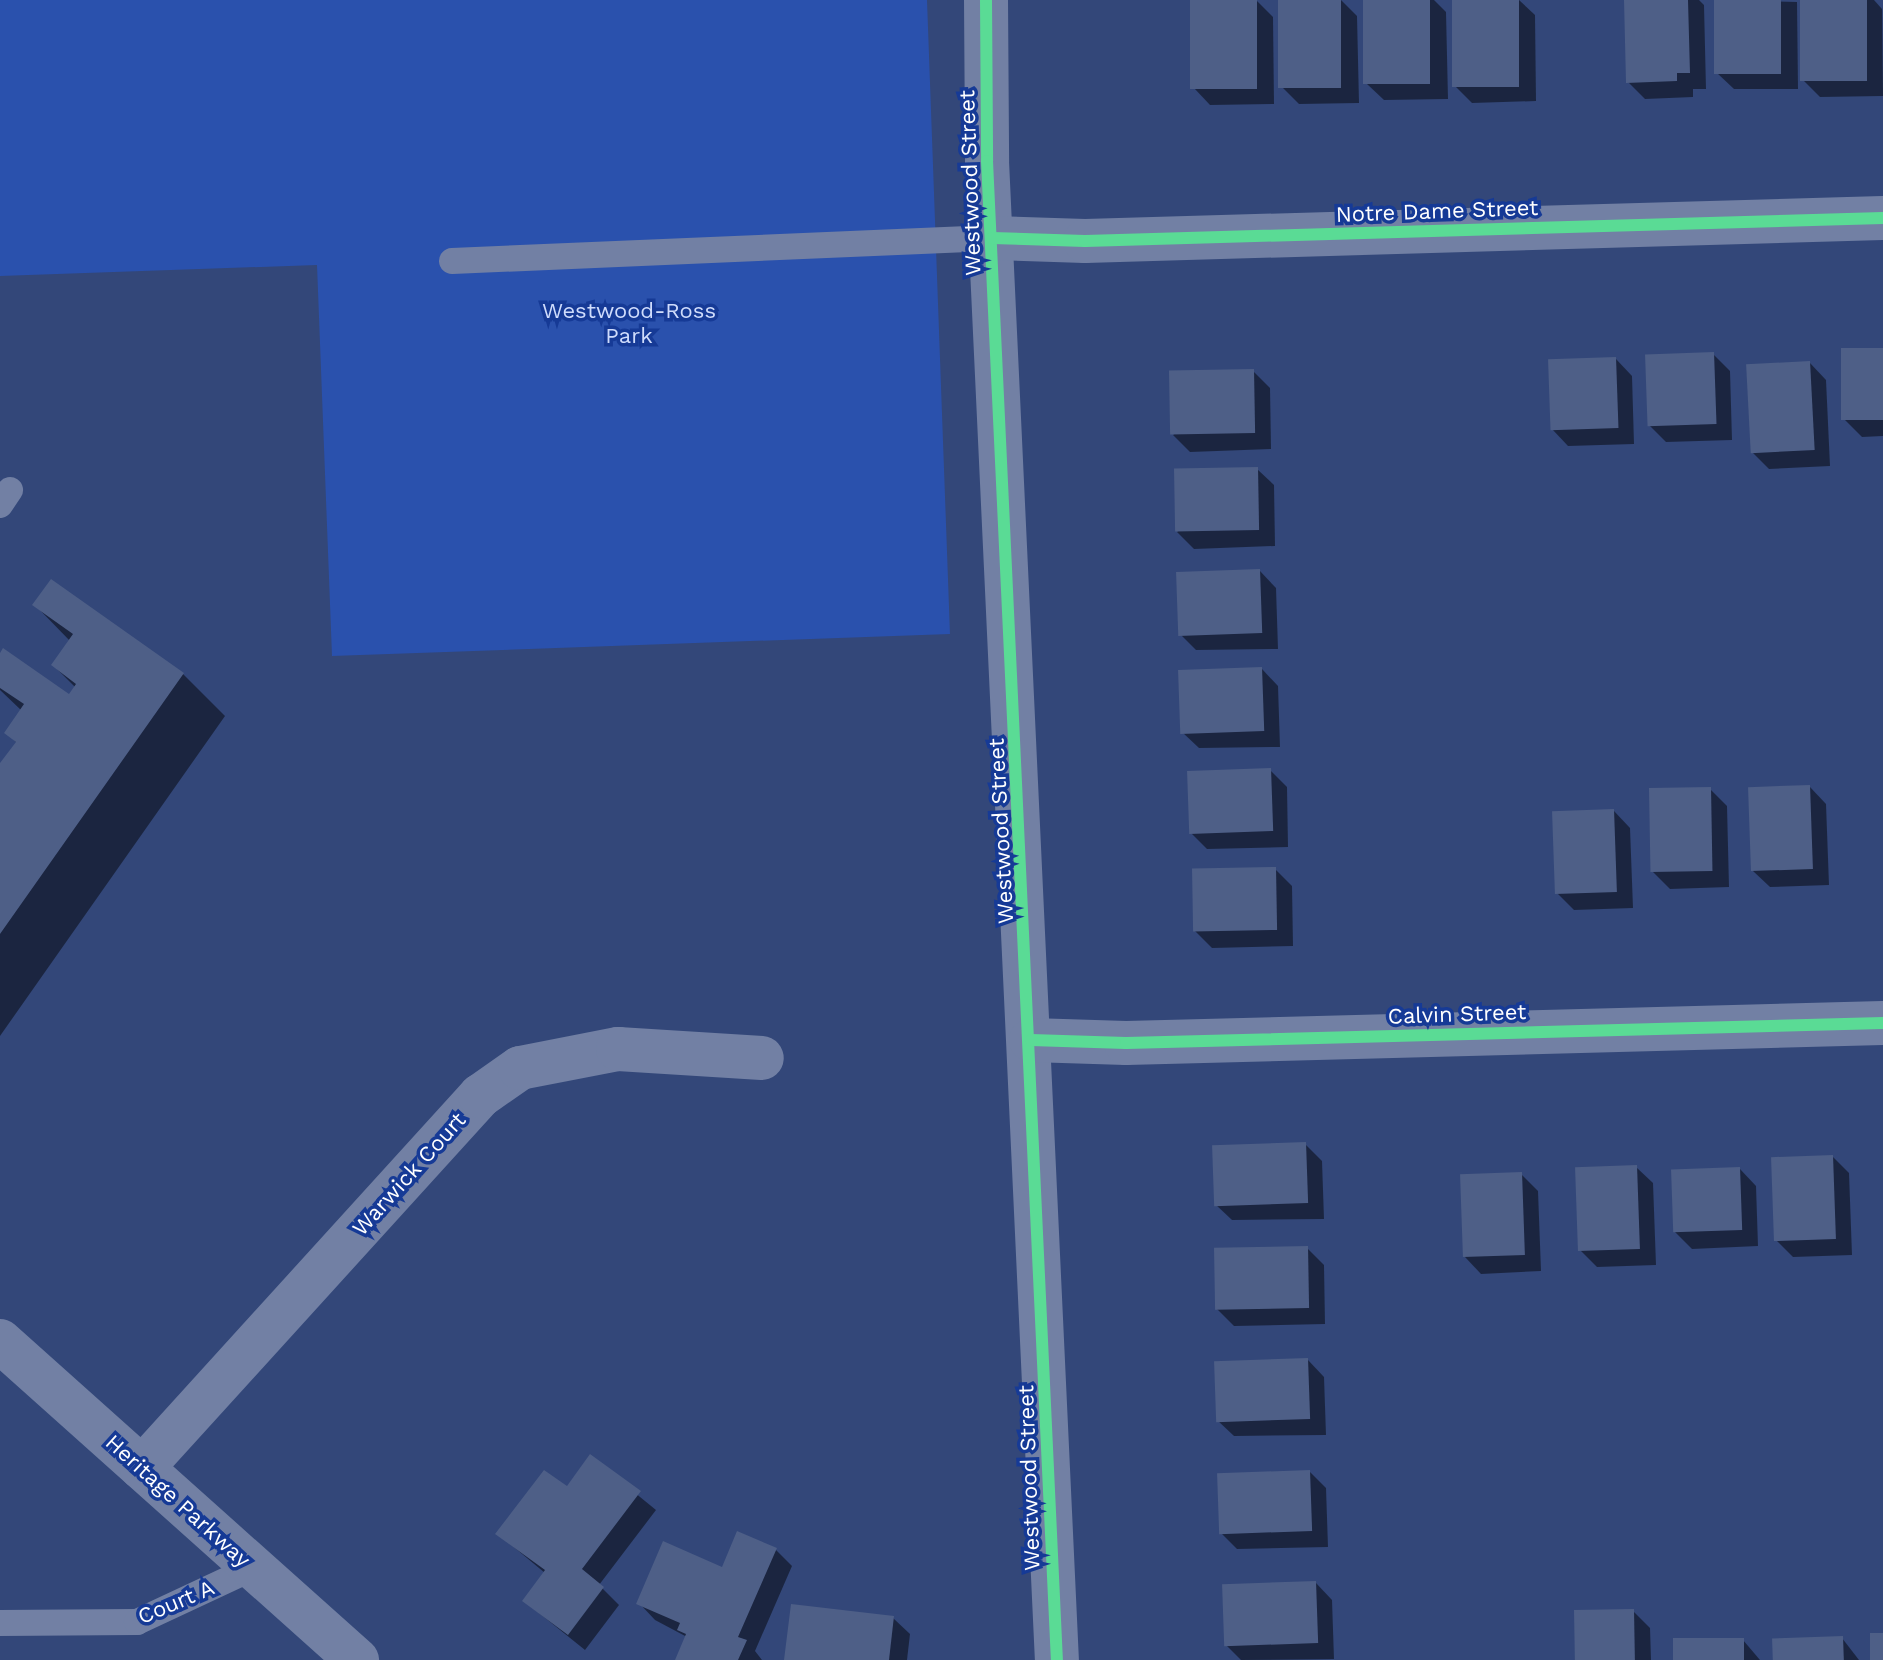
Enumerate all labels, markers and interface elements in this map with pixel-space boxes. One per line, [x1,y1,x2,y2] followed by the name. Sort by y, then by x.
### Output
[954,90,986,276] street label: Westwood Street
[1335,194,1539,228] street label: Notre Dame Street
[542,297,716,348] park label: Westwood-Ross Park
[983,738,1019,924] street label: Westwood Street
[1387,998,1527,1030] street label: Calvin Street
[346,1107,472,1241] street label: Warwick Court
[1013,1385,1045,1571] street label: Westwood Street
[100,1429,256,1573] street label: Heritage Parkway
[133,1574,219,1630] street label: Court A

